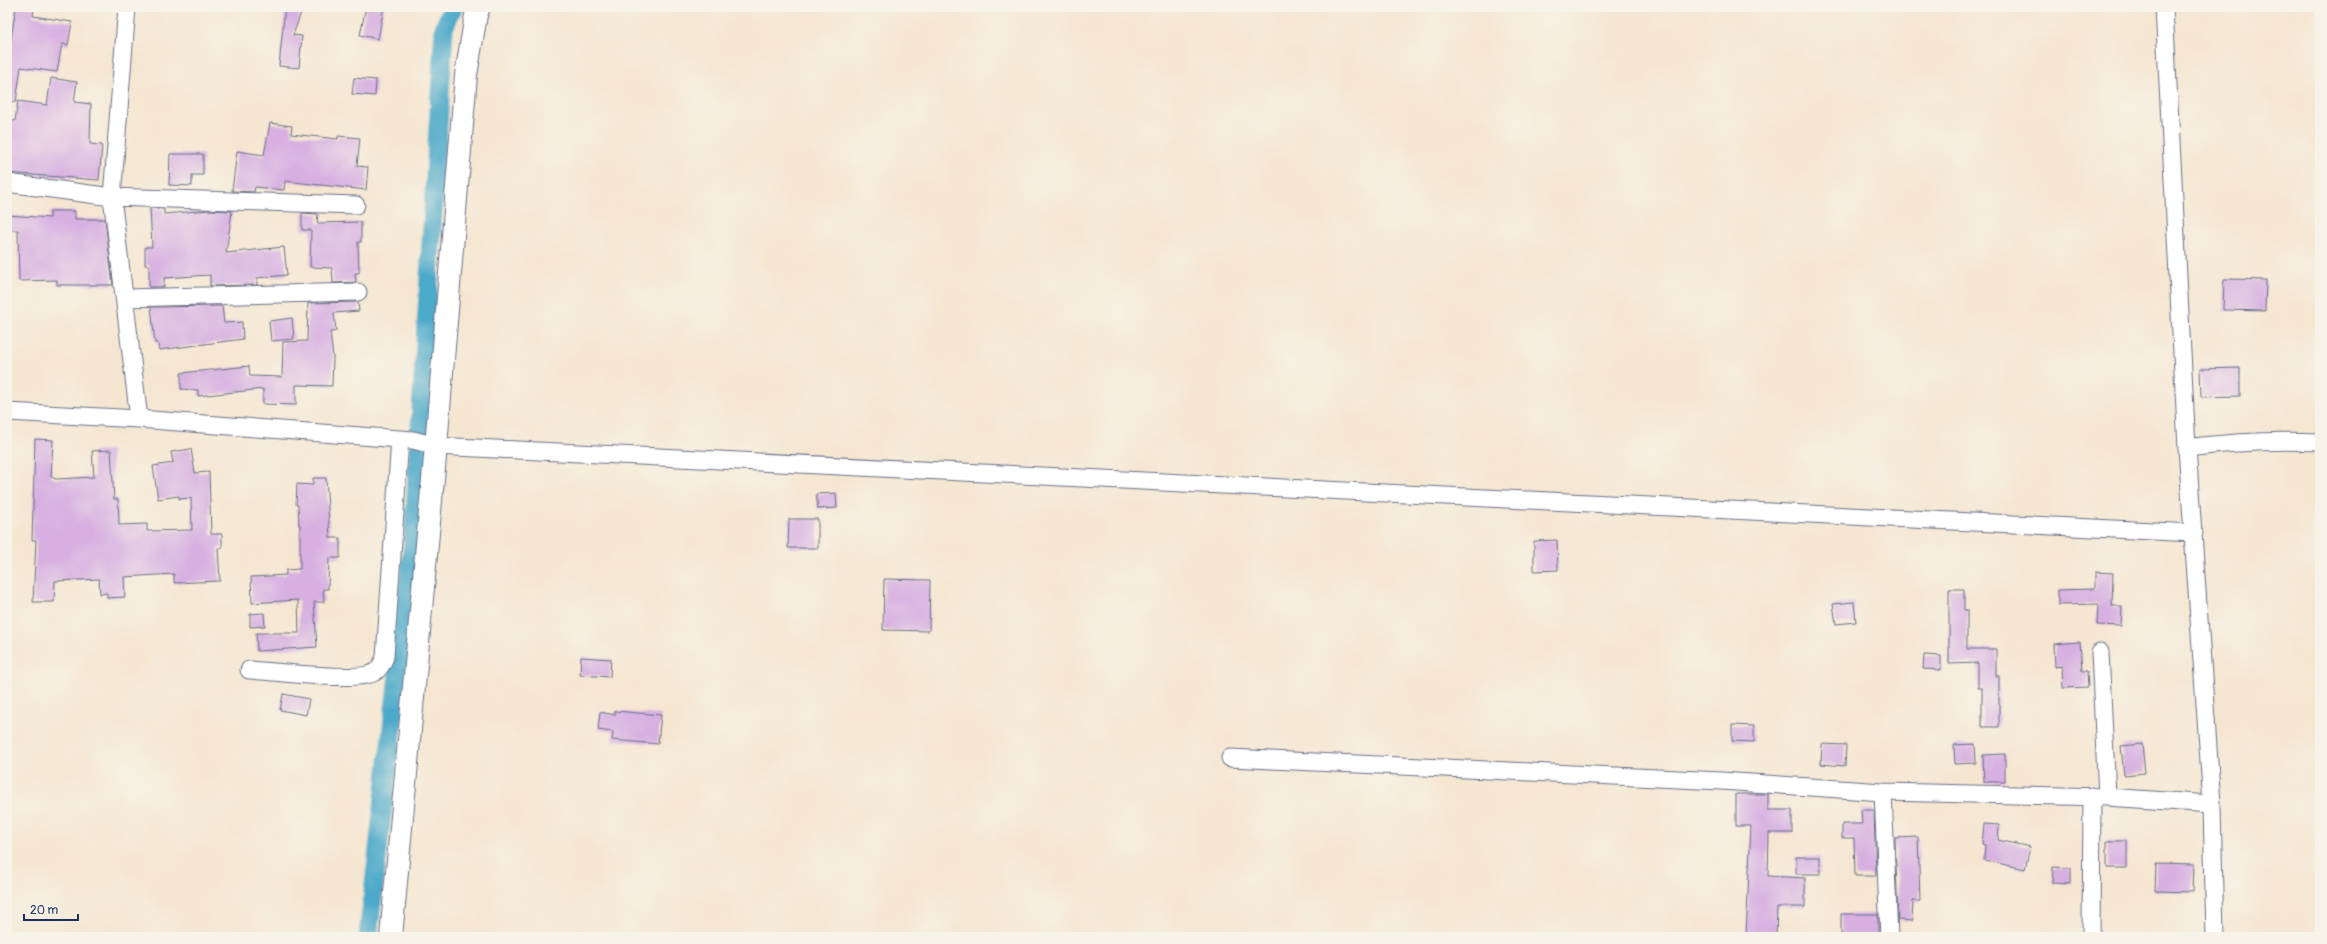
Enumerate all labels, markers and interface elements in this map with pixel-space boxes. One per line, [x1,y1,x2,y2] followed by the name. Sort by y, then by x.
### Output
[24,896,78,922] scale bar
[30,903,59,918] text: 20 m

